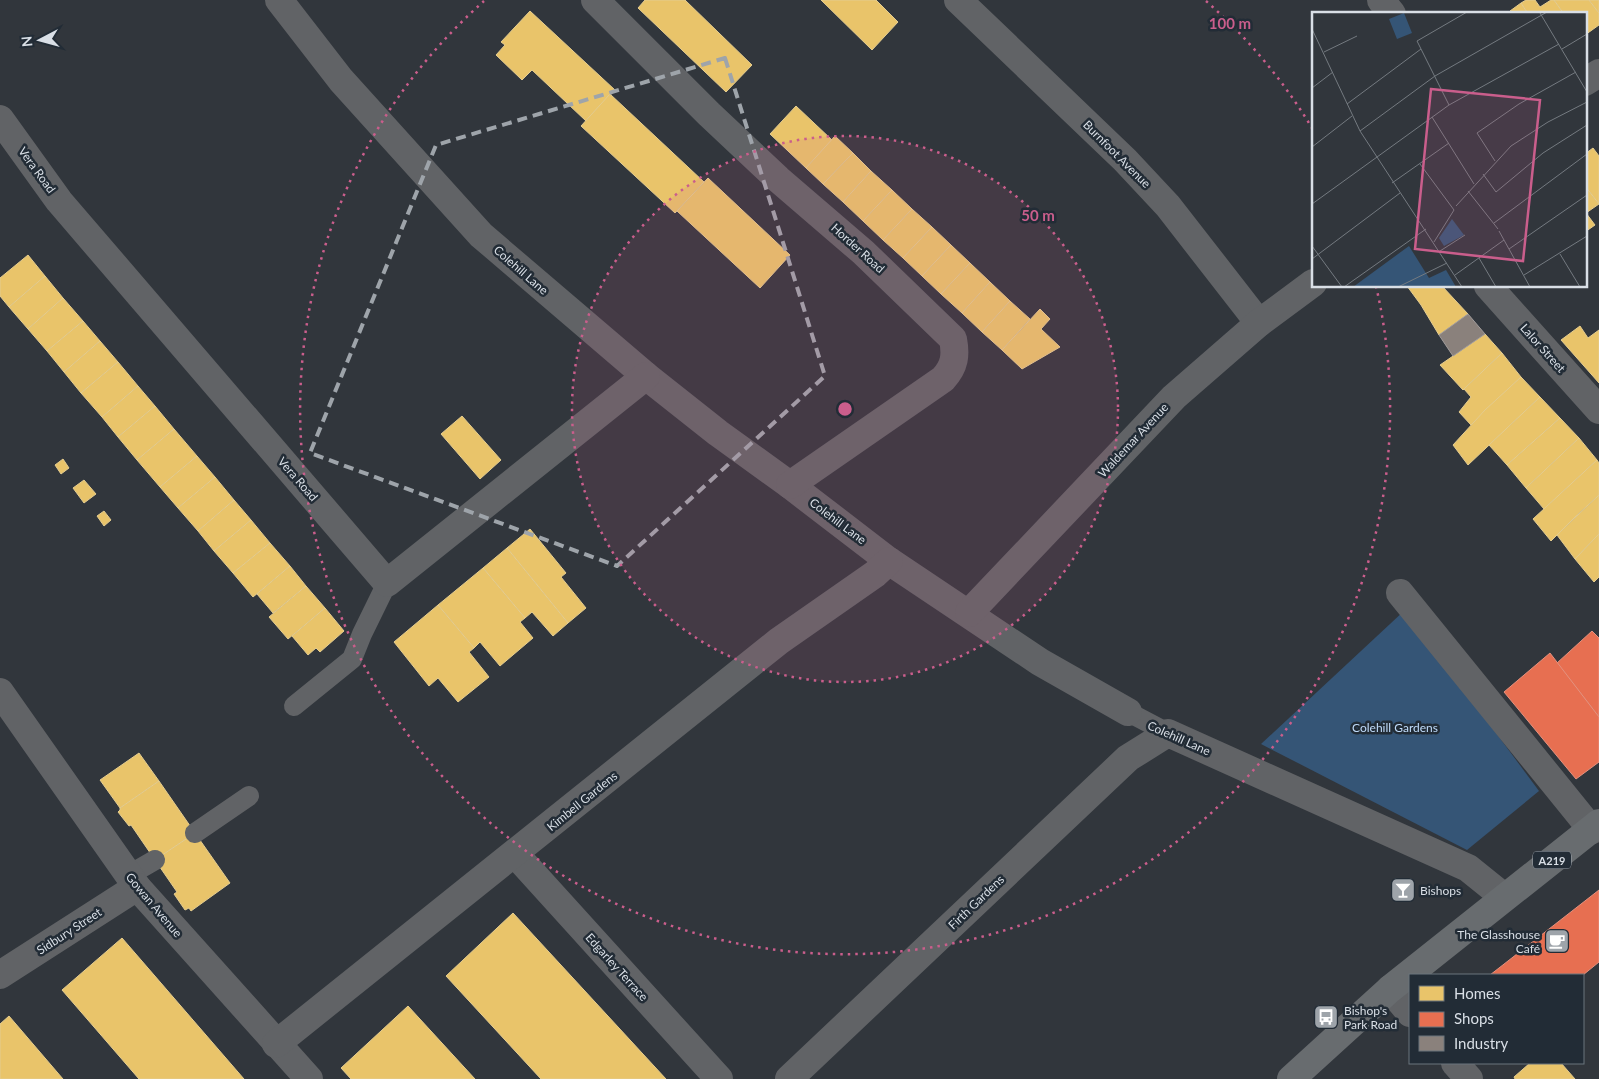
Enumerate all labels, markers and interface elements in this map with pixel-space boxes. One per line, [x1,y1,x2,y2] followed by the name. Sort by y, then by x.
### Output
[1312,12,1586,288] inset map
[1209,14,1251,32] text: 100 m
[15,15,65,65] north arrow
[18,35,36,48] text: N
[1080,117,1154,191] street label: Burnfoot Avenue
[15,144,59,196] street label: Vera Road
[1021,206,1055,224] text: 50 m
[828,220,888,276] street label: Horder Road
[491,242,551,298] street label: Colehill Lane
[1517,320,1569,376] street label: Lalor Street
[836,400,854,418] centre of rings
[1095,400,1171,480] street label: Waldemar Avenue
[275,454,321,504] street label: Vera Road
[807,495,869,547] street label: Colehill Lane
[1145,717,1213,759] street label: Colehill Lane
[1352,720,1438,735] park label: Colehill Gardens
[544,768,620,834] street label: Kimbell Gardens
[1533,852,1571,868] road number: A219
[123,870,185,940] street label: Gowan Avenue
[945,872,1007,932] street label: Firth Gardens
[1390,877,1416,903] bar icon: Bishops
[1420,883,1461,898] place label: Bishops
[34,904,105,958] street label: Sidbury Street
[1457,927,1540,956] place label: The Glasshouse Café
[1544,928,1570,954] cafe icon: The Glasshouse Café
[583,930,651,1004] street label: Edgarley Terrace
[1409,974,1584,1064] legend
[1454,984,1500,1002] text: Homes
[1344,1003,1397,1032] place label: Bishop's Park Road
[1313,1004,1339,1030] bus stop icon: Bishop's Park Road
[1454,1009,1494,1027] text: Shops
[1454,1034,1509,1052] text: Industry

